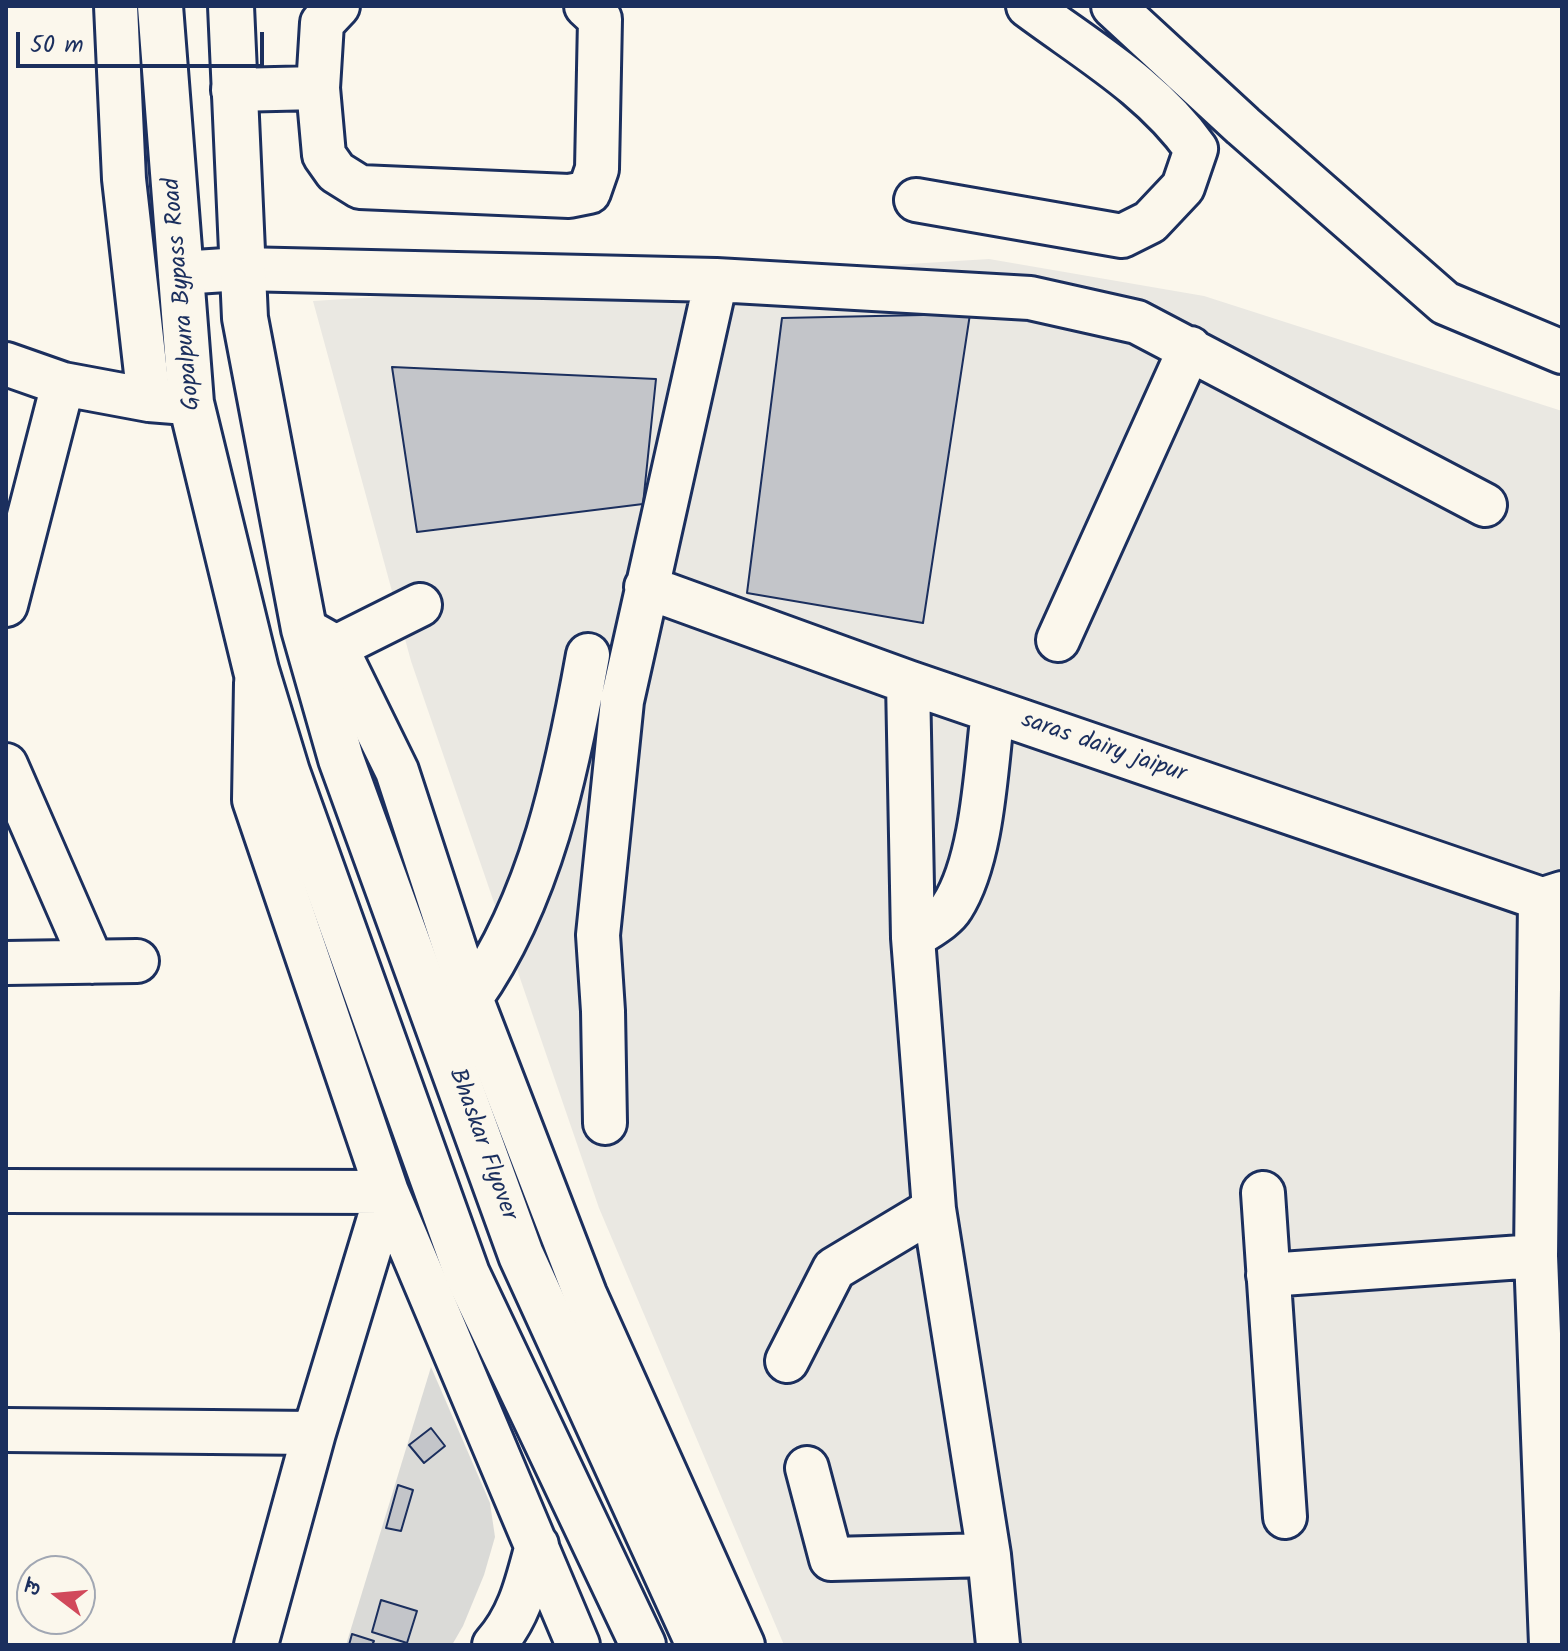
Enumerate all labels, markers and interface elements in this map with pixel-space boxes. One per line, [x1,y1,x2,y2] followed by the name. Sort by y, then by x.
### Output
[20,16,268,66] scale bar
[30,26,84,65] text: 50 m
[159,176,209,412] street label: Gopalpura Bypass Road
[1017,707,1189,791] street label: saras dairy jaipur
[440,1065,522,1225] street label: Bhaskar Flyover
[16,1555,96,1635] north arrow
[16,1577,53,1600] text: उ

